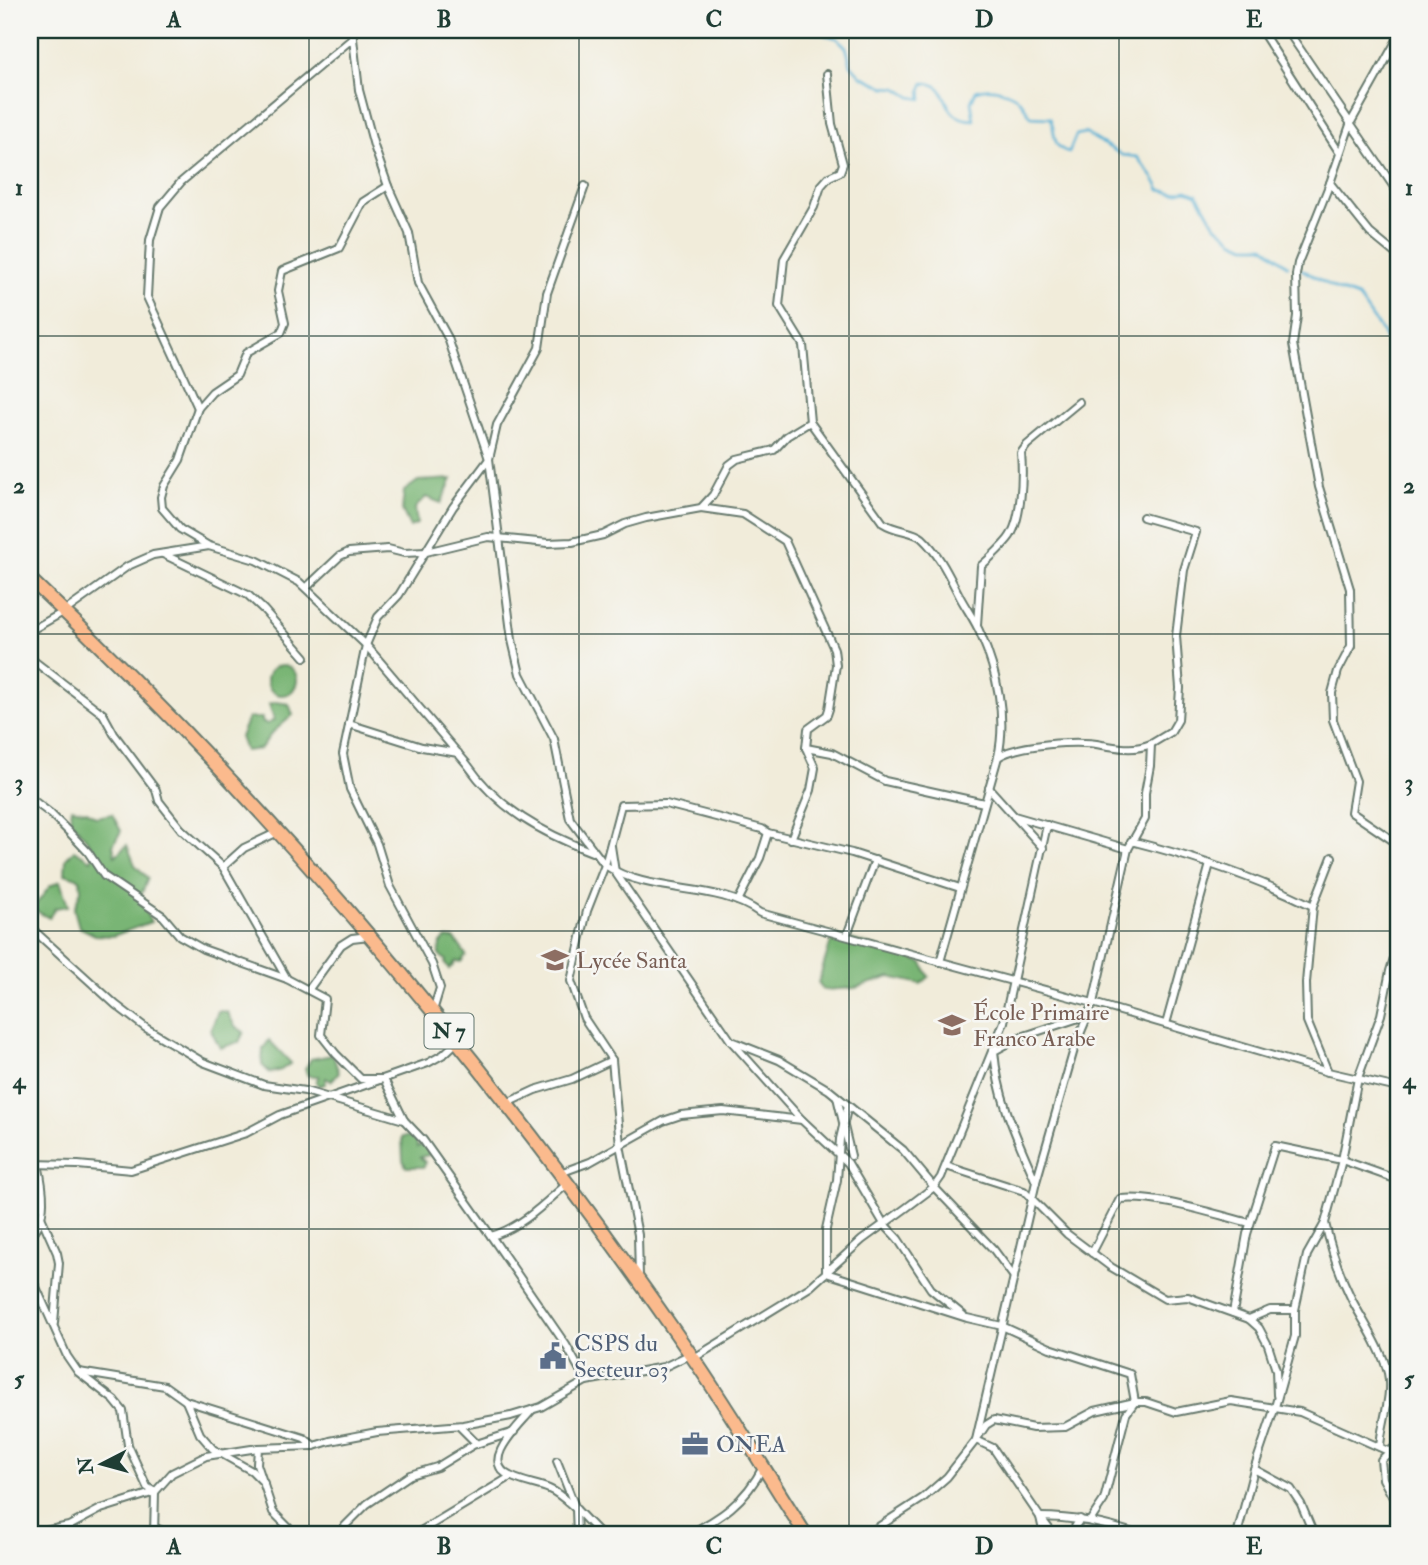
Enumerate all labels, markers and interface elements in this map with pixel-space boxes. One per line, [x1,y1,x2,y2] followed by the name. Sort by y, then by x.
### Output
[166,5,182,34] text: A
[436,5,452,34] text: B
[706,5,722,34] text: C
[975,5,993,34] text: D
[1246,5,1263,34] text: E
[15,173,23,202] text: 1
[1405,173,1413,202] text: 1
[13,471,25,500] text: 2
[1403,471,1415,500] text: 2
[15,768,23,797] text: 3
[1405,768,1413,797] text: 3
[540,945,570,975] school or university icon: Lycée Santa
[576,946,687,975] place label: Lycée Santa
[973,998,1110,1053] place label: École Primaire Franco Arabe
[937,1010,967,1040] school or university icon: École Primaire Franco Arabe
[424,1014,474,1048] road number: N 7
[12,1066,27,1095] text: 4
[1402,1066,1417,1095] text: 4
[574,1329,669,1384] place label: CSPS du Secteur 03
[538,1341,568,1371] public building icon: CSPS du Secteur 03
[14,1364,25,1393] text: 5
[1404,1364,1415,1393] text: 5
[66,1428,136,1498] north arrow
[680,1429,710,1459] office icon: ONEA
[716,1430,787,1459] place label: ONEA
[73,1455,99,1476] text: N
[166,1532,182,1561] text: A
[436,1532,452,1561] text: B
[706,1532,722,1561] text: C
[975,1532,993,1561] text: D
[1246,1532,1263,1561] text: E

